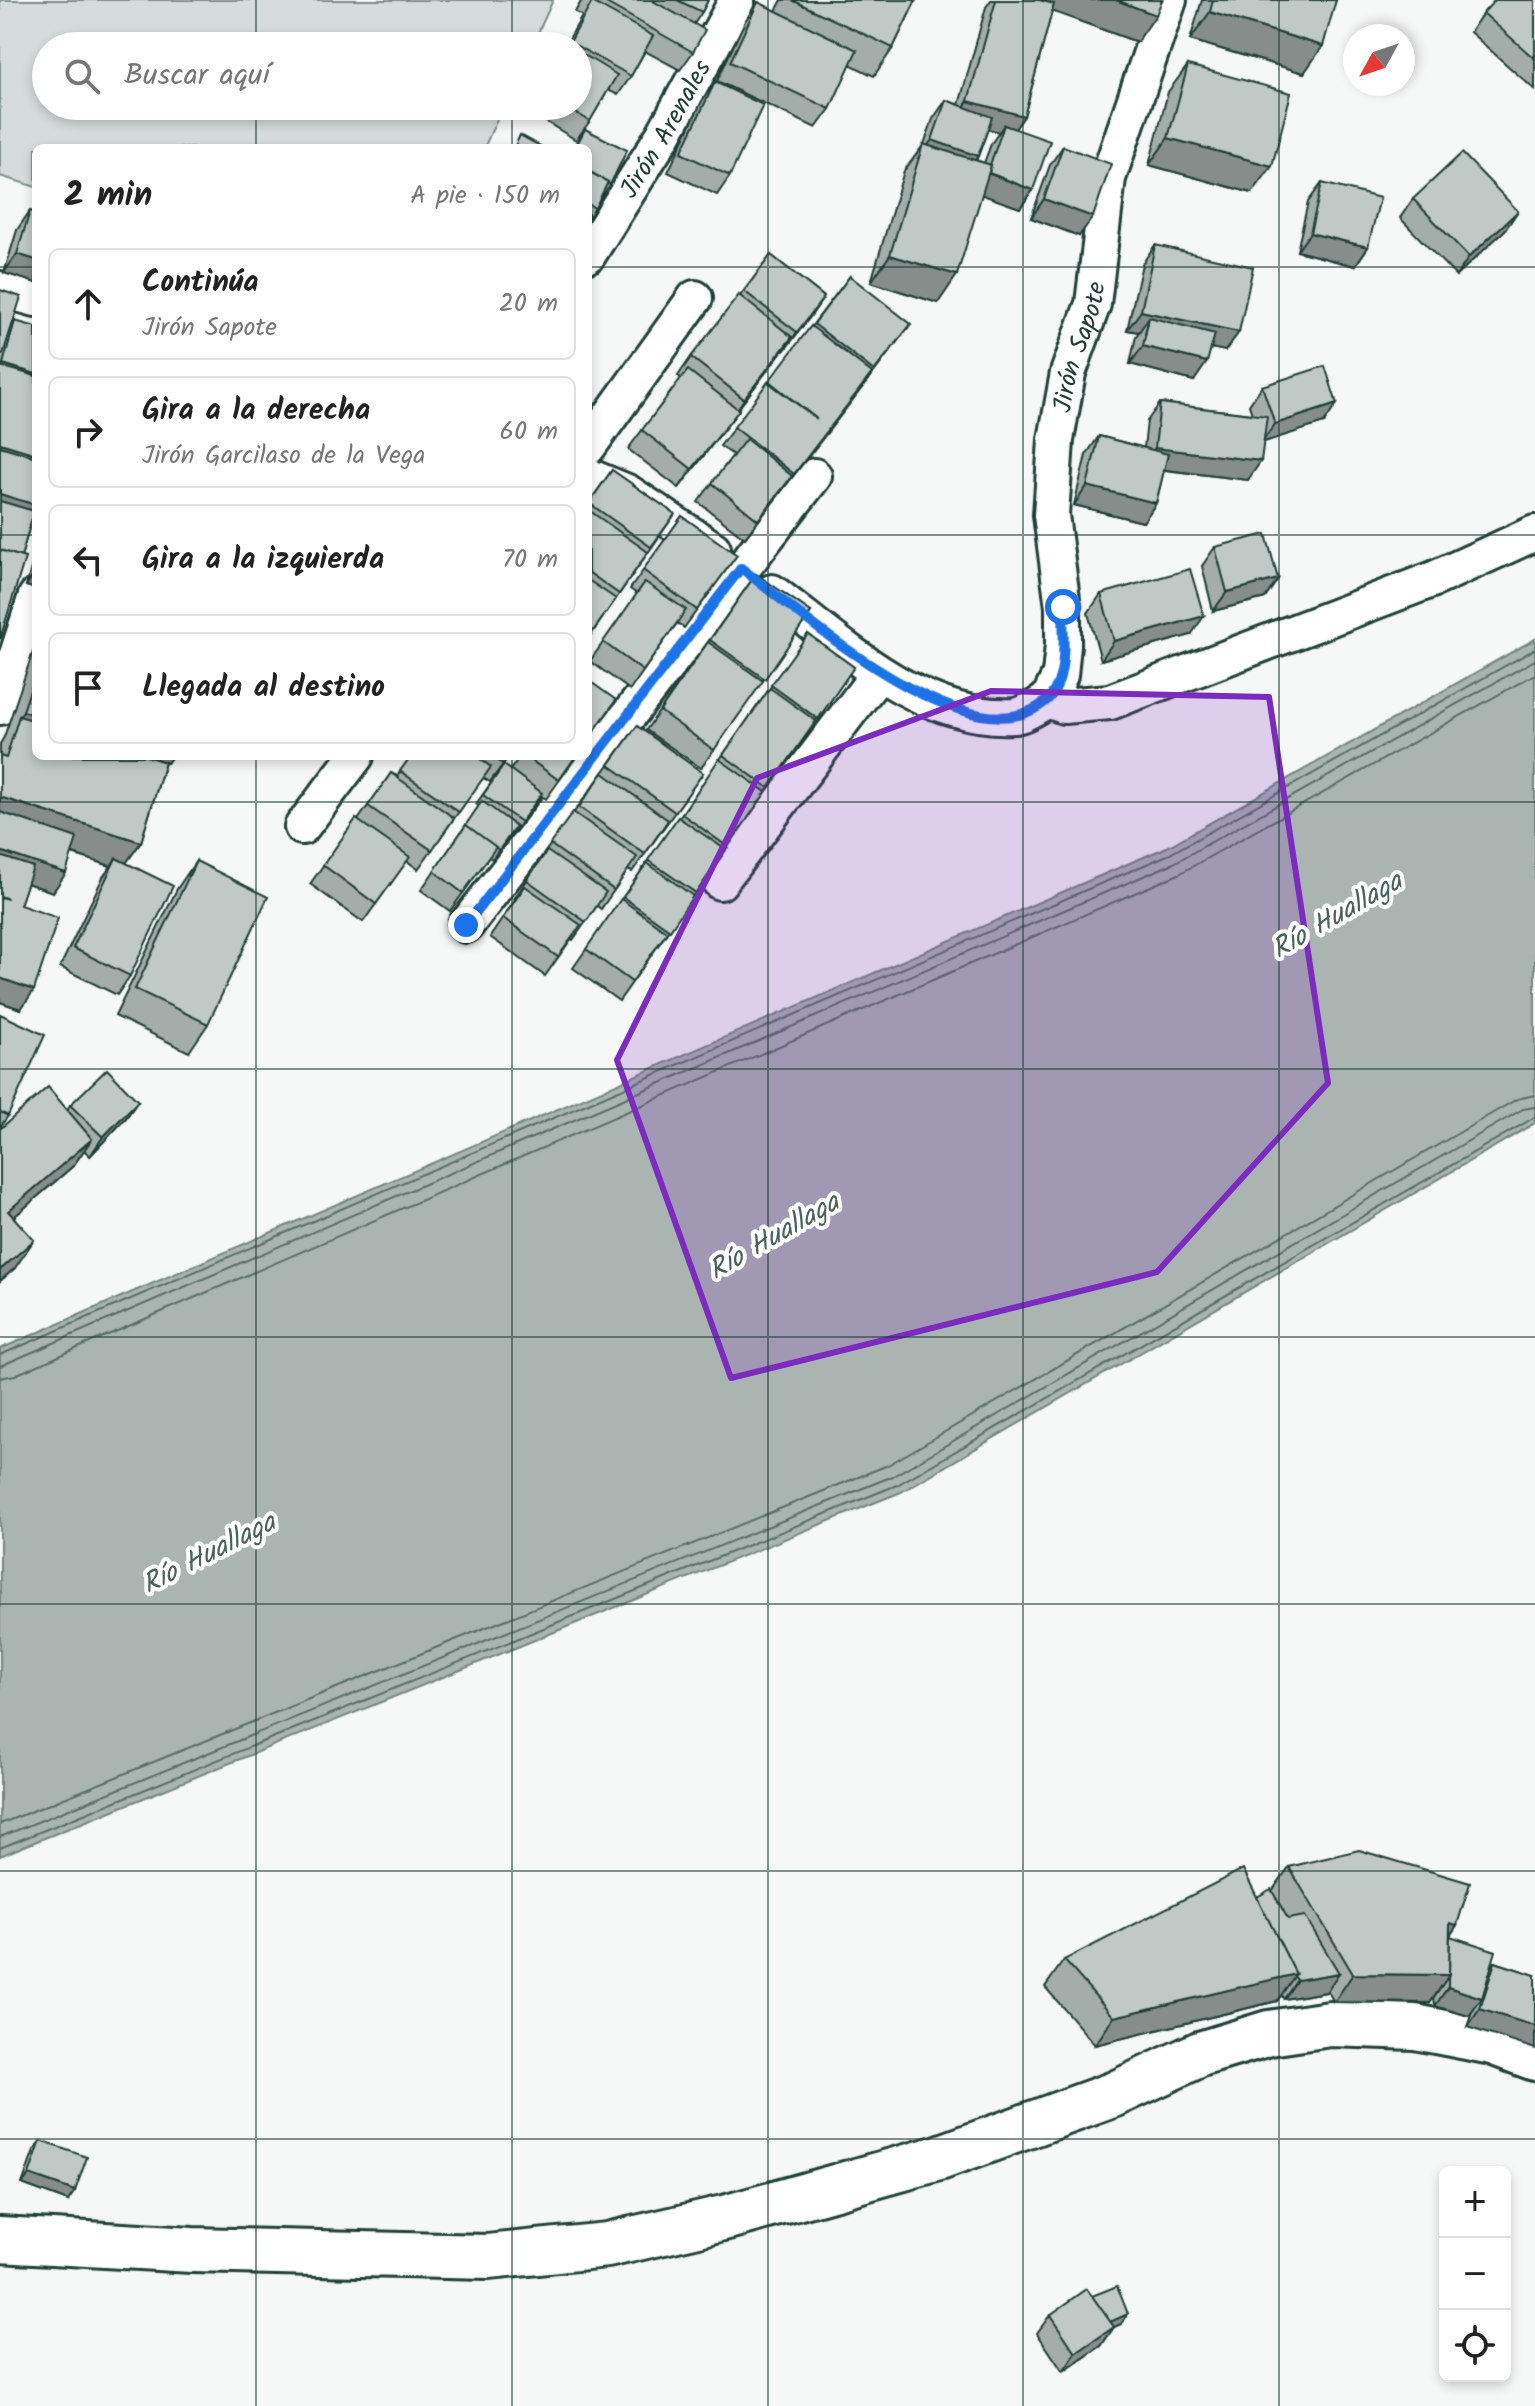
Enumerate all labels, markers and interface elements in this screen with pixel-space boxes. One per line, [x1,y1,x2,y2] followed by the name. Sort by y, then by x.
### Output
[1343,24,1415,96] north arrow
[32,32,592,120] search box
[124,52,270,100] text: Buscar aquí
[610,53,724,207] street label: Jirón Arenales
[60,54,104,98] icon: search
[64,169,152,223] text: 2 min
[410,175,560,217] text: A pie · 150 m
[142,259,258,307] text: Continúa
[1042,279,1119,416] street label: Jirón Sapote
[66,282,110,326] icon: ahead
[499,283,558,325] text: 20 m
[142,307,277,349] text: Jirón Sapote
[142,387,370,435] text: Gira a la derecha
[66,410,110,454] icon: right
[499,411,558,453] text: 60 m
[142,435,425,477] text: Jirón Garcilaso de la Vega
[142,536,384,584] text: Gira a la izquierda
[66,538,110,582] icon: left
[502,539,558,581] text: 70 m
[1045,589,1081,625] route start
[142,664,385,712] text: Llegada al destino
[66,666,110,710] icon: arrive
[1263,859,1413,972] water label: Río Huallaga
[448,907,484,943] route end
[700,1180,850,1293] water label: Río Huallaga
[134,1500,286,1607] water label: Río Huallaga
[1439,2166,1511,2382] map controls
[1439,2166,1511,2238] button: +
[1439,2238,1511,2310] button: −
[1439,2310,1511,2382] button: locate

